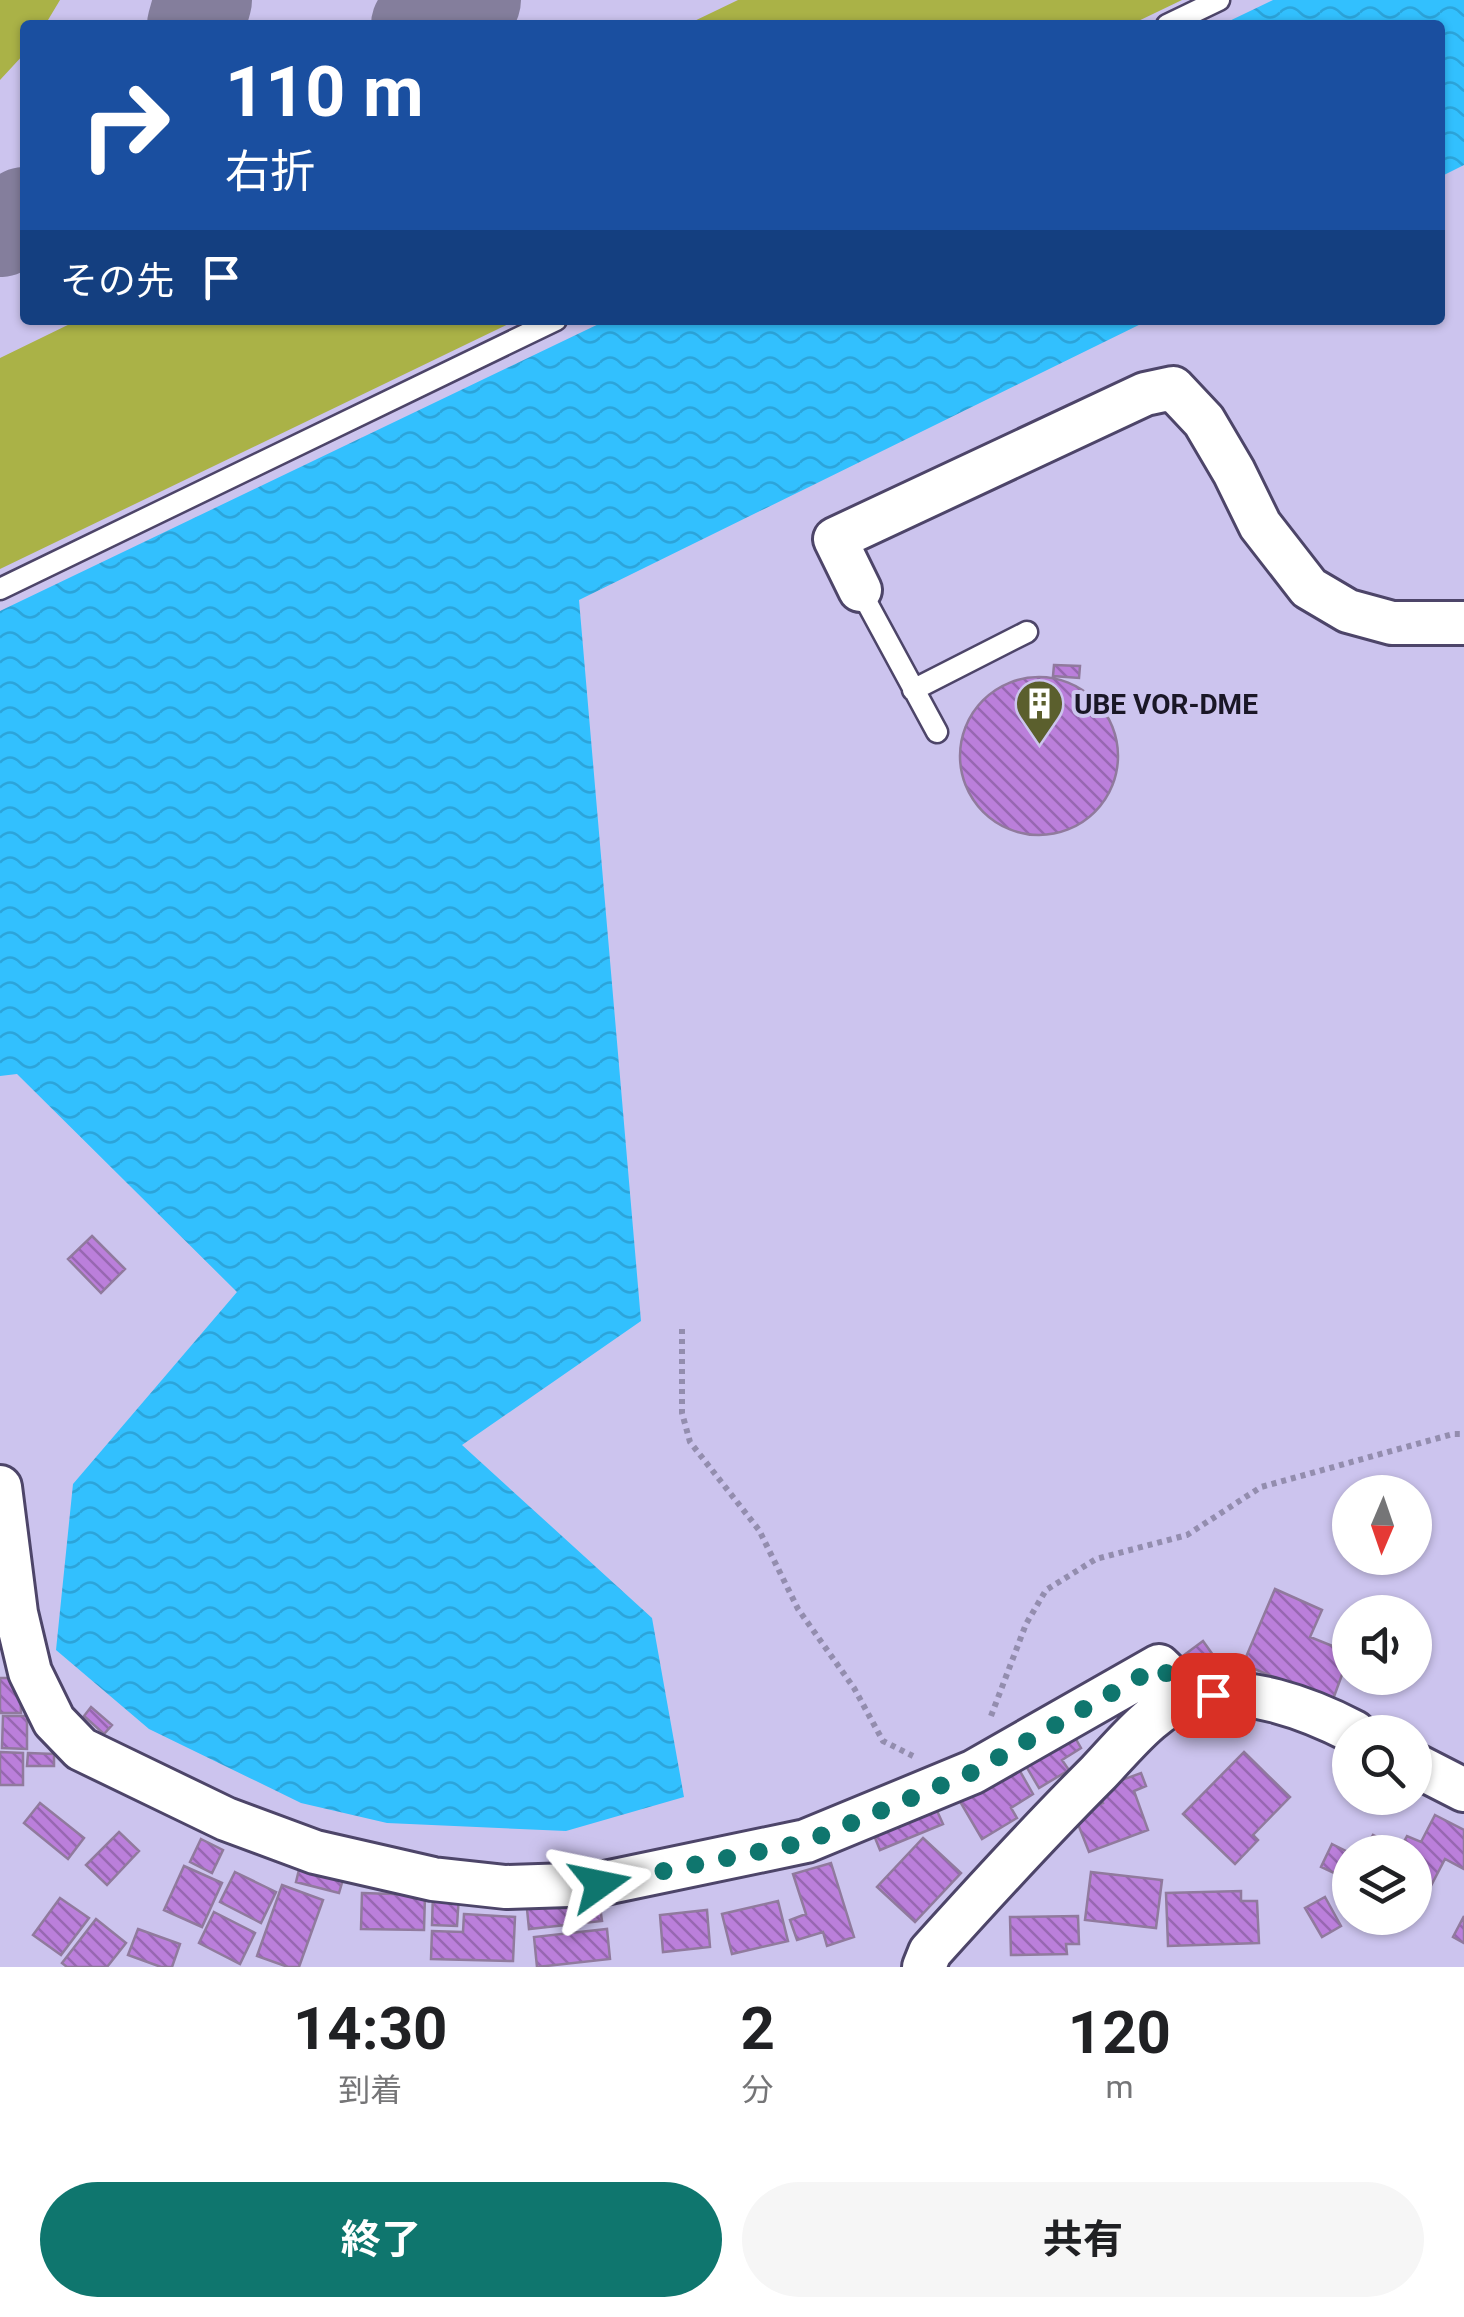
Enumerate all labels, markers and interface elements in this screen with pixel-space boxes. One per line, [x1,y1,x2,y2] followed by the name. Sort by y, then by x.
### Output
[225,51,424,133] text: 110 m
[60,60,190,190] icon: right
[225,145,315,198] text: 右折
[194,250,249,305] icon: arrive
[60,259,174,303] text: その先
[1013,678,1065,746] building icon: UBE VOR-DME
[1074,688,1258,721] place label: UBE VOR-DME
[1332,1475,1432,1575] north arrow
[1332,1475,1432,1935] map controls
[1332,1595,1432,1695] button: sound
[1171,1653,1256,1738] pin
[1186,1668,1241,1723] icon: arrive
[1332,1715,1432,1815] button: search
[548,1832,652,1936] position arrow
[1332,1835,1432,1935] button: layers
[293,1993,448,2064] text: 14:30
[740,1993,775,2064] text: 2
[1068,1997,1171,2068] text: 120
[1105,2068,1133,2106] text: m
[338,2071,402,2109] text: 到着
[742,2071,774,2109] text: 分
[40,2182,722,2297] button: 終了
[742,2182,1424,2297] button: 共有

